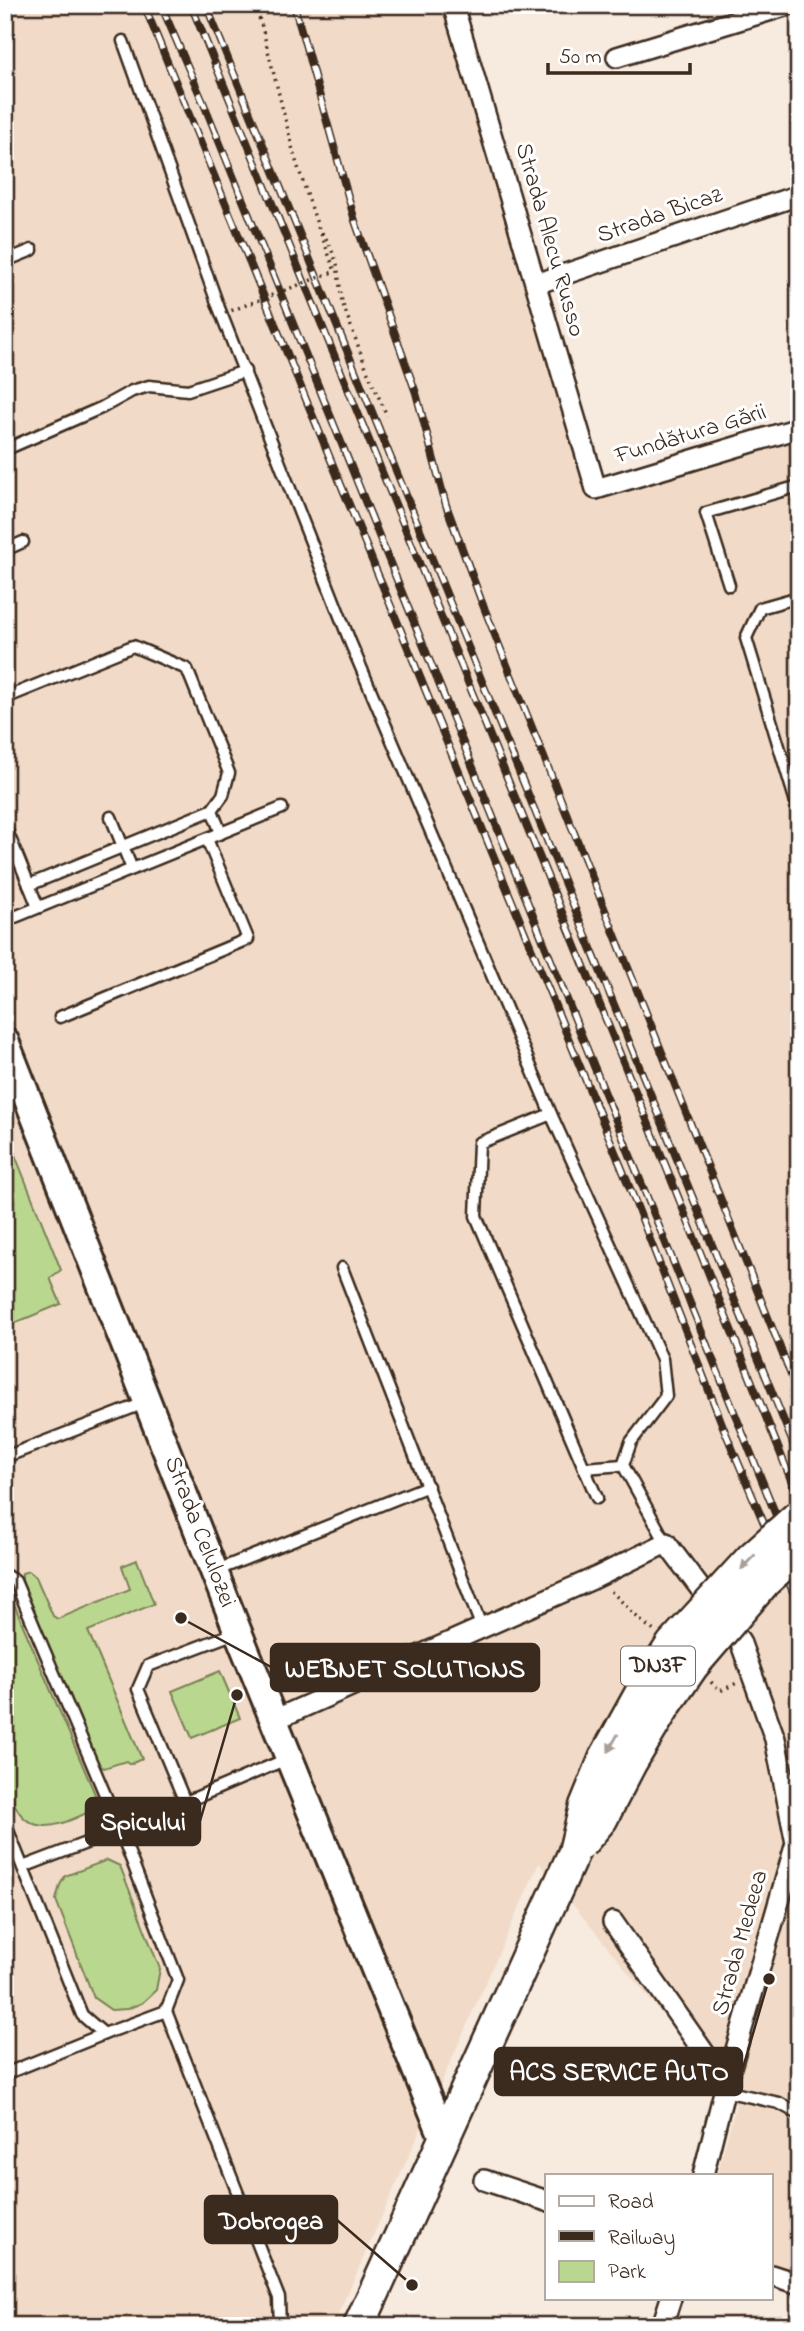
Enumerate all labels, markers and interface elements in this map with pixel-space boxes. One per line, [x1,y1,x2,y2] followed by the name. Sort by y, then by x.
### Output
[548,32,690,76] scale bar
[559,43,602,73] text: 50 m
[505,139,593,341] street label: Strada Alecu Russo
[593,178,728,254] street label: Strada Bicaz
[610,395,771,475] street label: Fundătura Gării
[154,1451,244,1613] street label: Strada Celulozei
[740,1553,757,1570] one-way arrow
[271,1644,539,1691] callout: WEBNET SOLUTIONS
[621,1646,695,1686] road number: DN3F
[285,1652,525,1690] text: WEBNET SOLUTIONS
[607,1733,619,1752] one-way arrow
[86,1798,200,1845] callout: Spicului
[100,1805,186,1843] text: Spicului
[704,1866,778,2020] street label: Strada Medeea
[495,2048,742,2095] callout: ACS SERVICE AUTO
[509,2055,729,2093] text: ACS SERVICE AUTO
[545,2174,772,2300] legend
[608,2188,654,2218] text: Road
[205,2196,337,2243] callout: Dobrogea
[218,2204,323,2243] text: Dobrogea
[608,2224,675,2256] text: Railway
[608,2258,647,2288] text: Park

